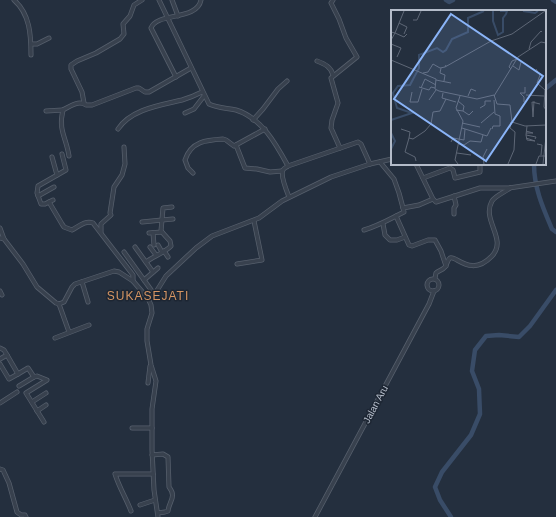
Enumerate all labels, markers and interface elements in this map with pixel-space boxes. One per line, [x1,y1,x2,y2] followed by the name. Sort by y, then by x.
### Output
[391,10,546,165] inset map
[107,289,189,303] district label: SUKASEJATI
[361,383,390,425] street label: Jalan Aru

